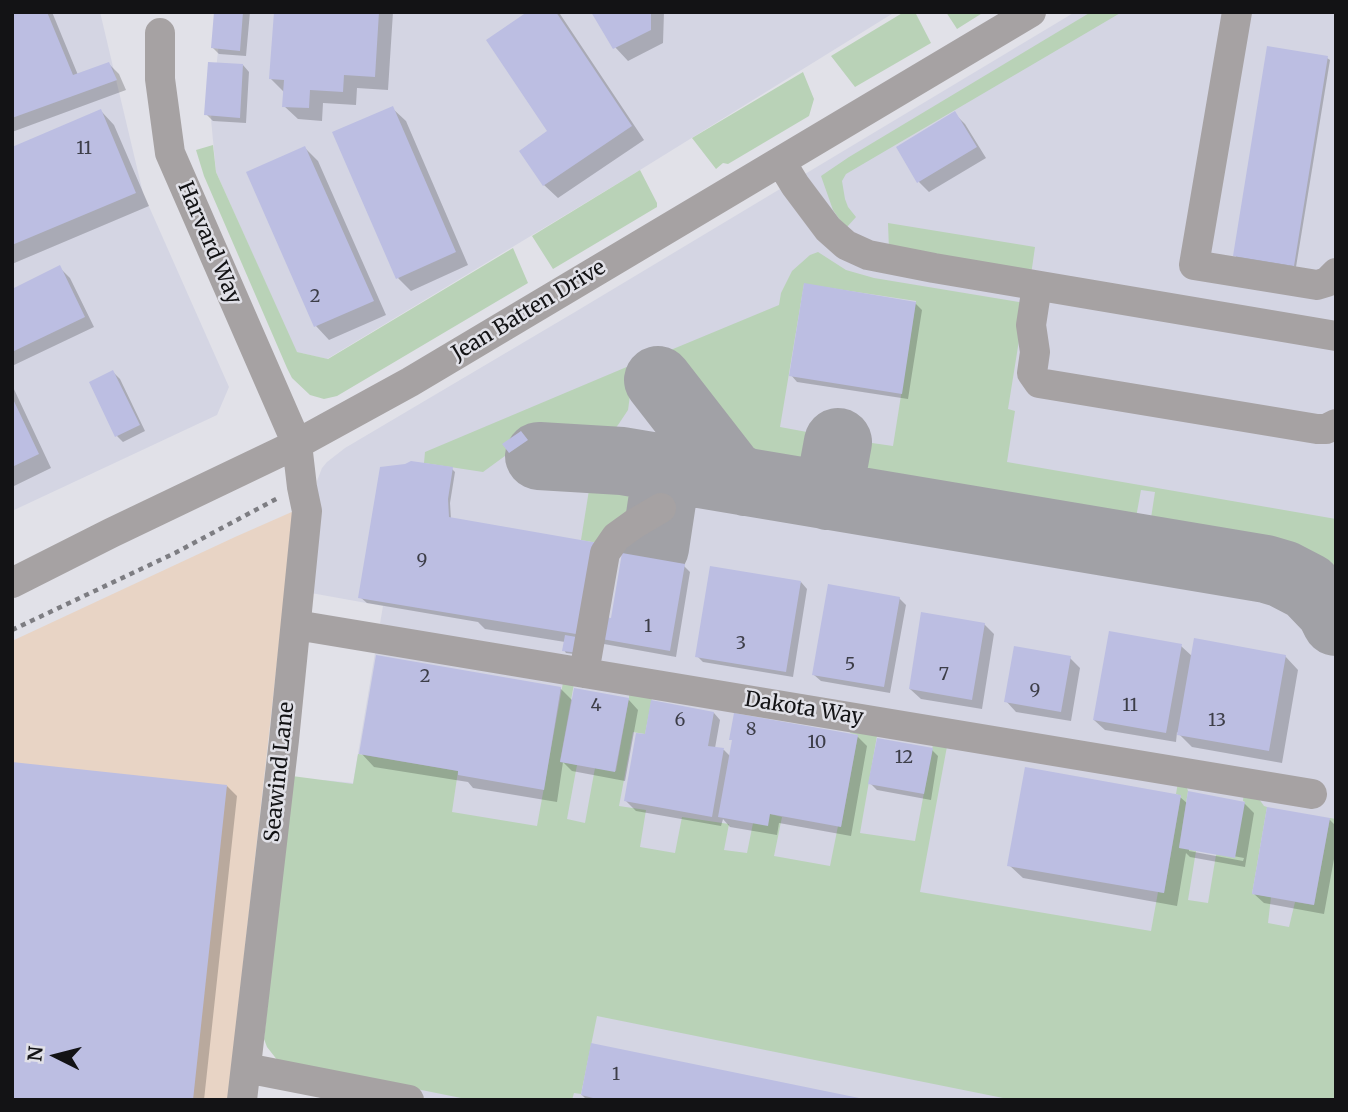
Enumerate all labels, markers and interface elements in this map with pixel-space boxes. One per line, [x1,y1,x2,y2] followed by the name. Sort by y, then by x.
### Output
[76,138,92,160] house number: 11
[172,178,246,308] street label: Harvard Way
[448,255,610,367] street label: Jean Batten Drive
[310,286,320,308] house number: 2
[417,550,427,572] house number: 9
[644,616,652,638] house number: 1
[736,633,746,655] house number: 3
[845,654,855,676] house number: 5
[939,664,949,686] house number: 7
[420,666,430,688] house number: 2
[1030,680,1040,702] house number: 9
[743,687,865,731] street label: Dakota Way
[590,695,602,717] house number: 4
[1122,695,1138,717] house number: 11
[260,701,300,843] street label: Seawind Lane
[675,710,685,732] house number: 6
[1208,710,1226,732] house number: 13
[746,719,756,741] house number: 8
[808,732,826,754] house number: 10
[895,747,913,769] house number: 12
[21,1021,91,1091] north arrow
[22,1045,48,1063] text: N
[612,1064,620,1086] house number: 1

